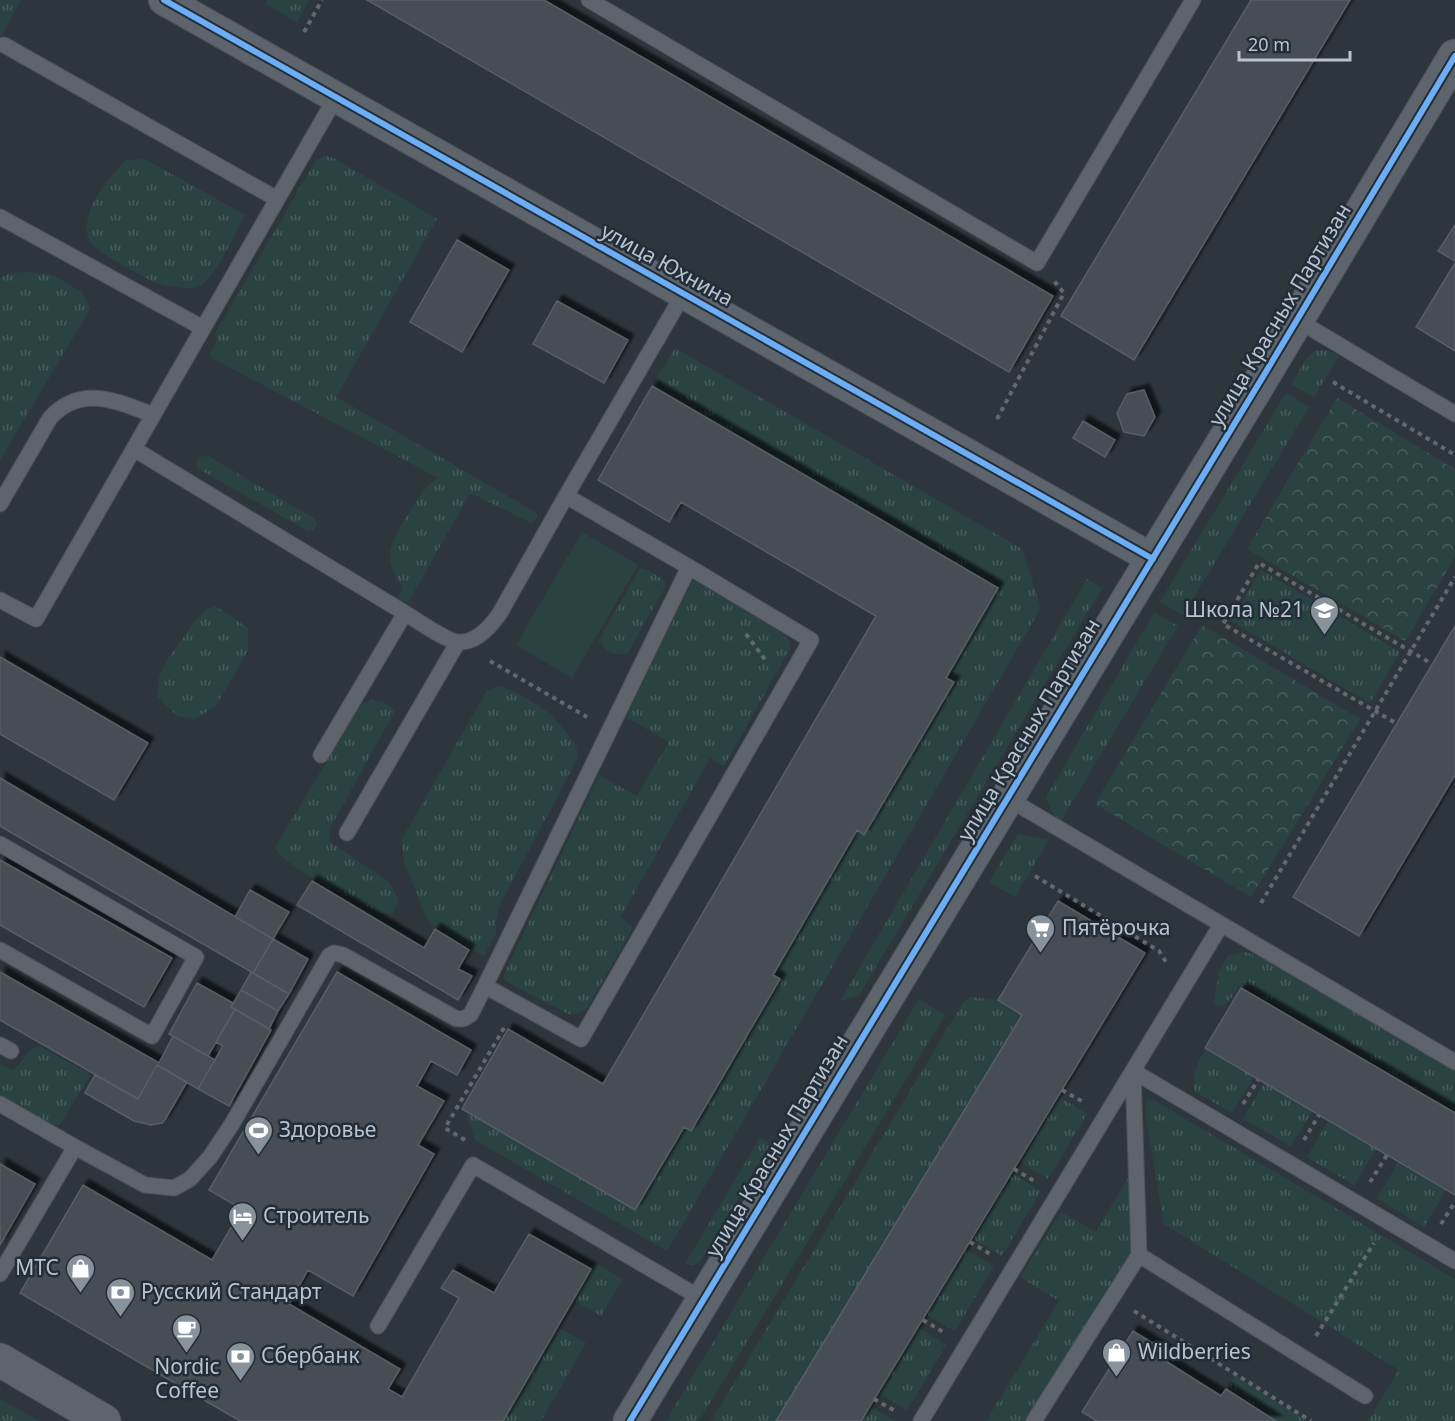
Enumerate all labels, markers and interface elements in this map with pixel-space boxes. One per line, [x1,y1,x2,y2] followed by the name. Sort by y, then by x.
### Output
[1239,24,1350,62] scale bar
[1248,32,1290,56] text: 20 m
[1201,198,1357,431] street label: улица Красных Партизан
[596,216,739,312] street label: улица Юхнина
[1309,594,1341,636] school or university icon: Школа №21
[1184,595,1304,623] place label: Школа №21
[950,613,1106,846] street label: улица Красных Партизан
[1025,912,1057,954] supermarket icon: Пятёрочка
[1062,913,1170,941] place label: Пятёрочка
[698,1029,854,1262] street label: улица Красных Партизан
[242,1114,274,1156] sports icon: Здоровье
[279,1115,376,1143] place label: Здоровье
[226,1200,258,1242] hotel icon: Строитель
[263,1201,369,1229] place label: Строитель
[64,1252,96,1294] shop icon: МТС
[15,1253,59,1281] place label: МТС
[104,1276,136,1318] bank icon: Русский Стандарт
[141,1277,322,1305] place label: Русский Стандарт
[171,1312,203,1354] cafe icon: Nordic Coffee
[1101,1336,1133,1378] shop icon: Wildberries
[1138,1337,1251,1365] place label: Wildberries
[224,1340,256,1382] bank icon: Сбербанк
[261,1341,360,1369] place label: Сбербанк
[154,1352,220,1404] place label: Nordic Coffee

